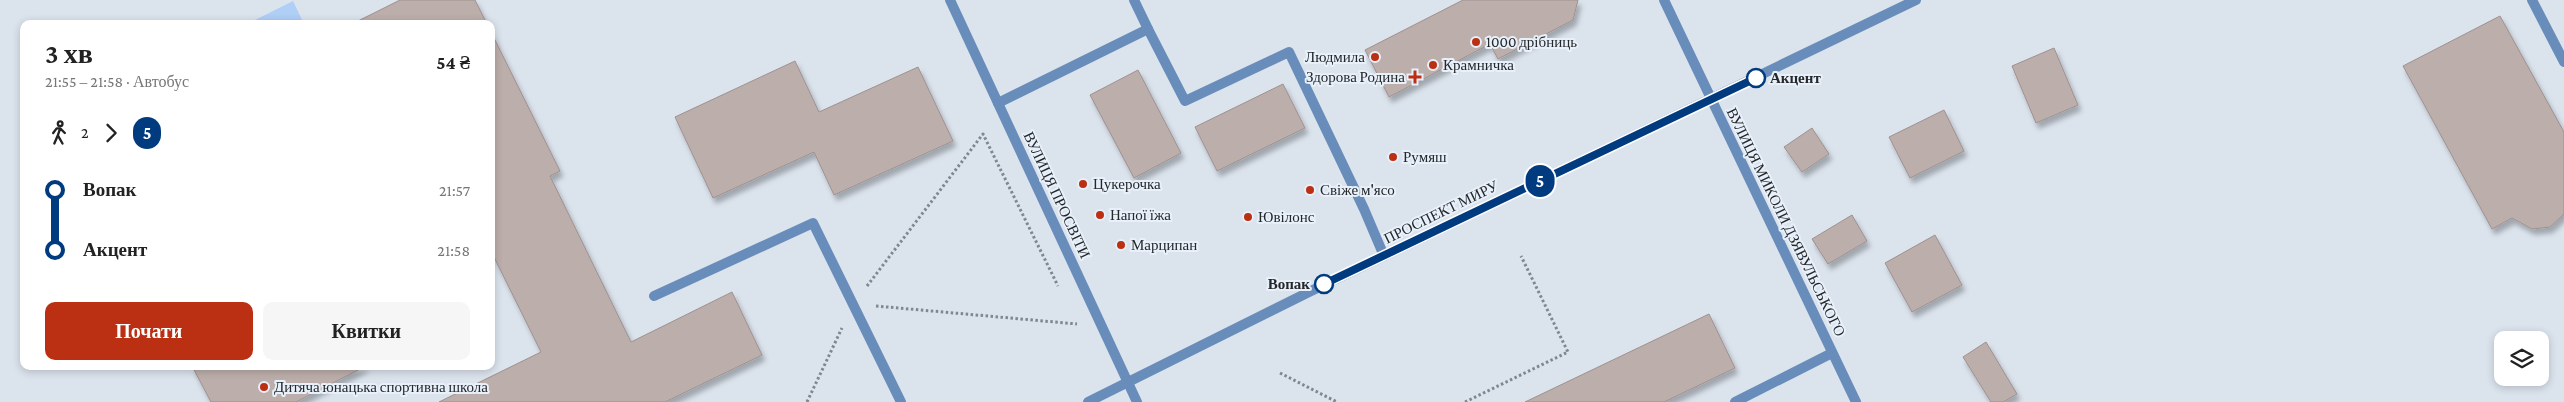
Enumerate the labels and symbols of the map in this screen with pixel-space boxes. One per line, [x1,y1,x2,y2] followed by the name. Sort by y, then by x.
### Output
[1486,34,1577,50] place label: 1000 дрібниць
[1470,36,1482,48] marker: 1000 дрібниць
[1305,49,1365,65] place label: Людмила
[1369,51,1381,63] marker: Людмила
[1443,57,1514,73] place label: Крамничка
[1427,59,1439,71] marker: Крамничка
[1746,68,1766,88] marker: Акцент
[1306,69,1405,85] place label: Здорова Родина
[1770,70,1821,86] place label: Акцент
[1409,71,1421,83] marker: Здорова Родина
[1724,105,1848,339] street label: ВУЛИЦЯ МИКОЛИ ДЗЯВУЛЬСЬКОГО
[1021,129,1093,261] street label: ВУЛИЦЯ ПРОСВІТИ
[1403,149,1447,165] place label: Румяш
[1387,151,1399,163] marker: Румяш
[1524,165,1556,197] line badge: 5
[1093,176,1161,192] place label: Цукерочка
[1381,177,1501,247] street label: ПРОСПЕКТ МИРУ
[1077,178,1089,190] marker: Цукерочка
[1320,182,1395,198] place label: Свіже м'ясо
[1304,184,1316,196] marker: Свіже м'ясо
[1110,207,1171,223] place label: Напої їжа
[1094,209,1106,221] marker: Напої їжа
[1258,209,1315,225] place label: Ювілонс
[1242,211,1254,223] marker: Ювілонс
[1131,237,1197,253] place label: Марципан
[1115,239,1127,251] marker: Марципан
[1314,274,1334,294] marker: Вопак
[1268,276,1310,292] place label: Вопак
[274,379,488,395] place label: Дитяча юнацька спортивна школа
[258,381,270,393] marker: Дитяча юнацька спортивна школа

